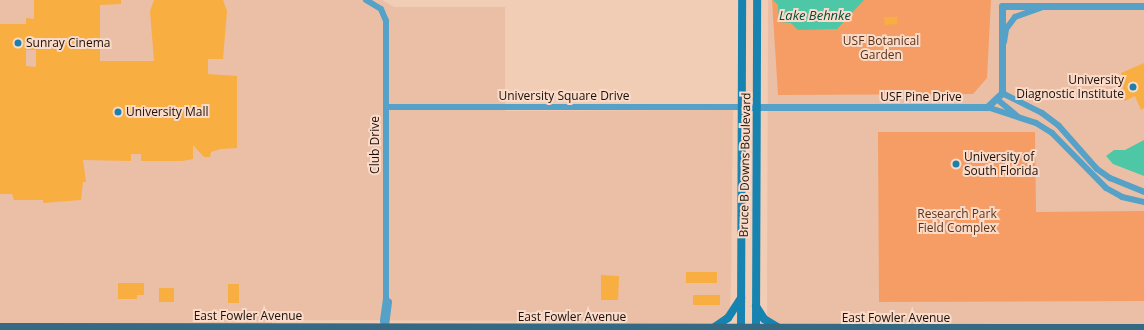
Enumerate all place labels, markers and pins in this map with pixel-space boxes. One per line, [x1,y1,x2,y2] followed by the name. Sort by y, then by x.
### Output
[26,36,110,50] place label: Sunray Cinema
[13,38,23,48] marker: Sunray Cinema
[1016,73,1124,101] place label: University Diagnostic Institute
[1127,81,1139,93] marker: University Diagnostic Institute
[126,105,208,119] place label: University Mall
[113,107,123,117] marker: University Mall
[964,150,1038,178] place label: University of South Florida
[951,159,961,169] marker: University of South Florida

